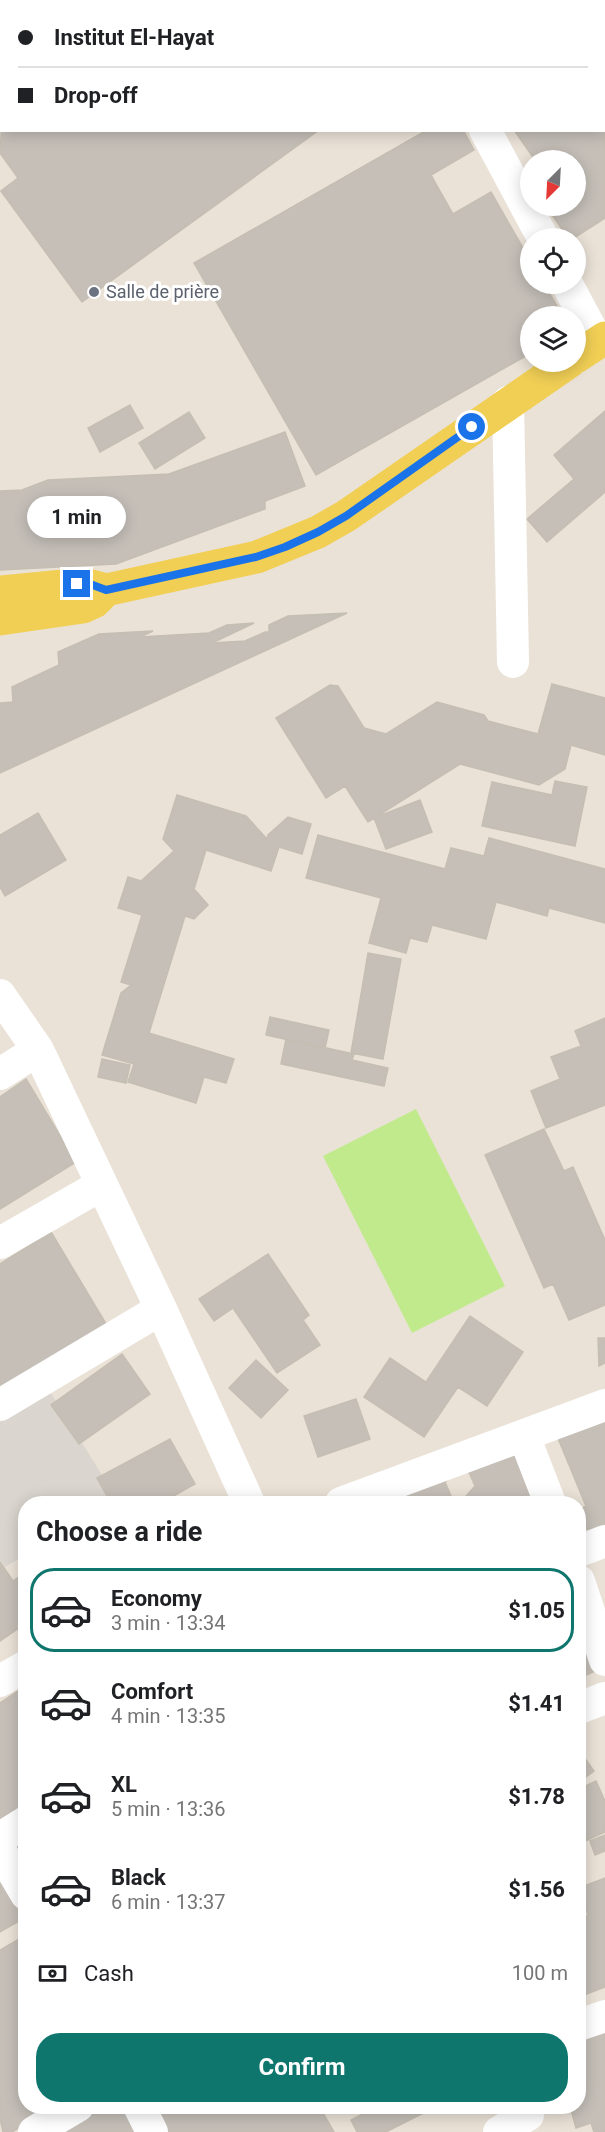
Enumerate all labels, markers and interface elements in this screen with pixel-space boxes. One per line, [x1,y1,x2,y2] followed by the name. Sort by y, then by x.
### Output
[54,25,214,50] text: Institut El-Hayat
[54,83,138,108] text: Drop-off
[520,150,586,216] north arrow
[520,150,586,372] map controls
[520,228,586,294] button: locate
[106,281,219,302] place label: Salle de prière
[87,285,101,299] marker: Salle de prière
[520,306,586,372] button: layers
[458,413,485,440] route start
[28,497,127,539] callout: 1 min
[51,505,102,529] text: 1 min
[63,570,90,597] route end
[36,1516,202,1548] text: Choose a ride
[39,1583,93,1637] icon: car
[111,1586,202,1611] text: Economy
[508,1598,565,1623] text: $1.05
[111,1611,226,1635] text: 3 min · 13:34
[39,1676,93,1730] icon: car
[111,1679,193,1704] text: Comfort
[508,1691,565,1716] text: $1.41
[111,1704,226,1728] text: 4 min · 13:35
[39,1769,93,1823] icon: car
[111,1772,137,1797] text: XL
[508,1784,565,1809] text: $1.78
[111,1797,226,1821] text: 5 min · 13:36
[39,1862,93,1916] icon: car
[111,1865,166,1890] text: Black
[508,1877,565,1902] text: $1.56
[111,1890,226,1914] text: 6 min · 13:37
[36,1957,69,1990] icon: cash
[84,1961,134,1986] text: Cash
[512,1961,568,1985] text: 100 m
[36,2033,568,2102] button: Confirm

